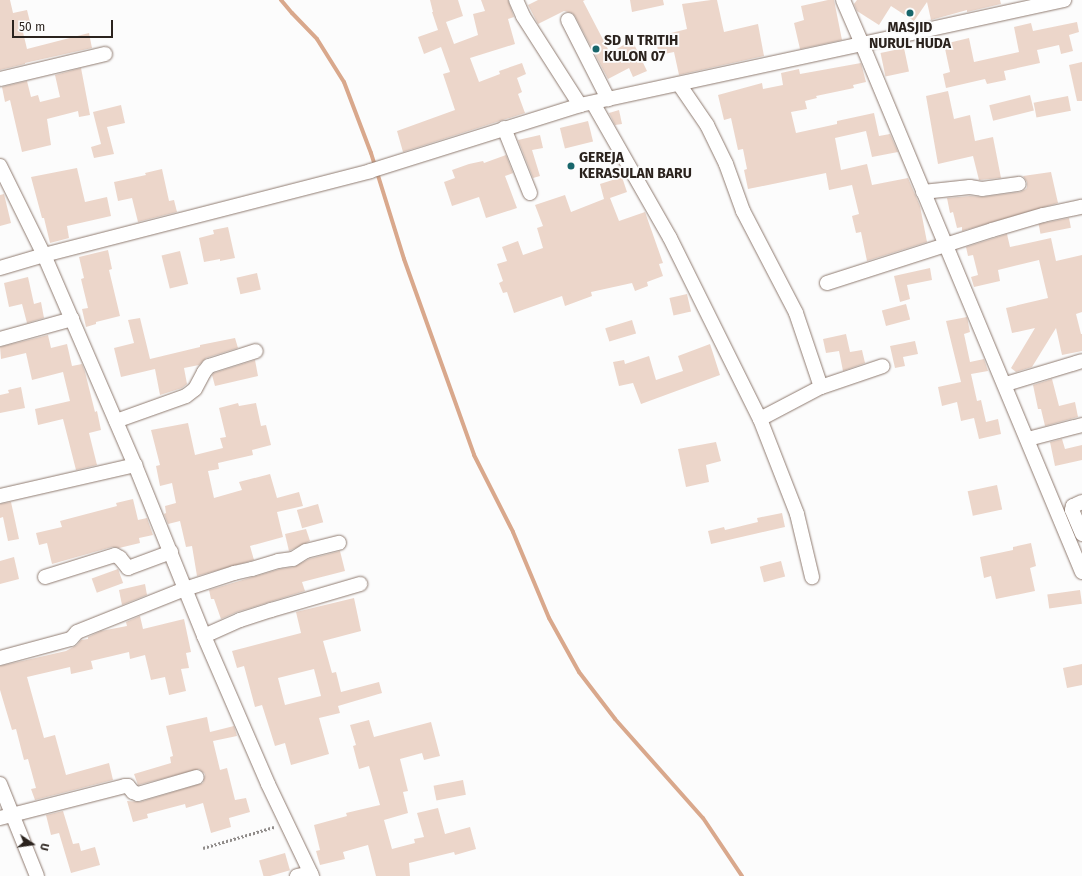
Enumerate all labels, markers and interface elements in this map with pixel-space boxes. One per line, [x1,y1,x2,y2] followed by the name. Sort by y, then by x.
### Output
[905,8,915,18] marker: MASJID NURUL HUDA
[14,12,115,38] scale bar
[19,20,45,34] text: 50 m
[869,20,951,52] place label: MASJID NURUL HUDA
[604,33,678,66] place label: SD N TRITIH KULON 07
[591,44,601,54] marker: SD N TRITIH KULON 07
[579,150,692,182] place label: GEREJA KERASULAN BARU
[566,161,576,171] marker: GEREJA KERASULAN BARU
[12,824,52,864] north arrow
[37,842,51,852] text: U

